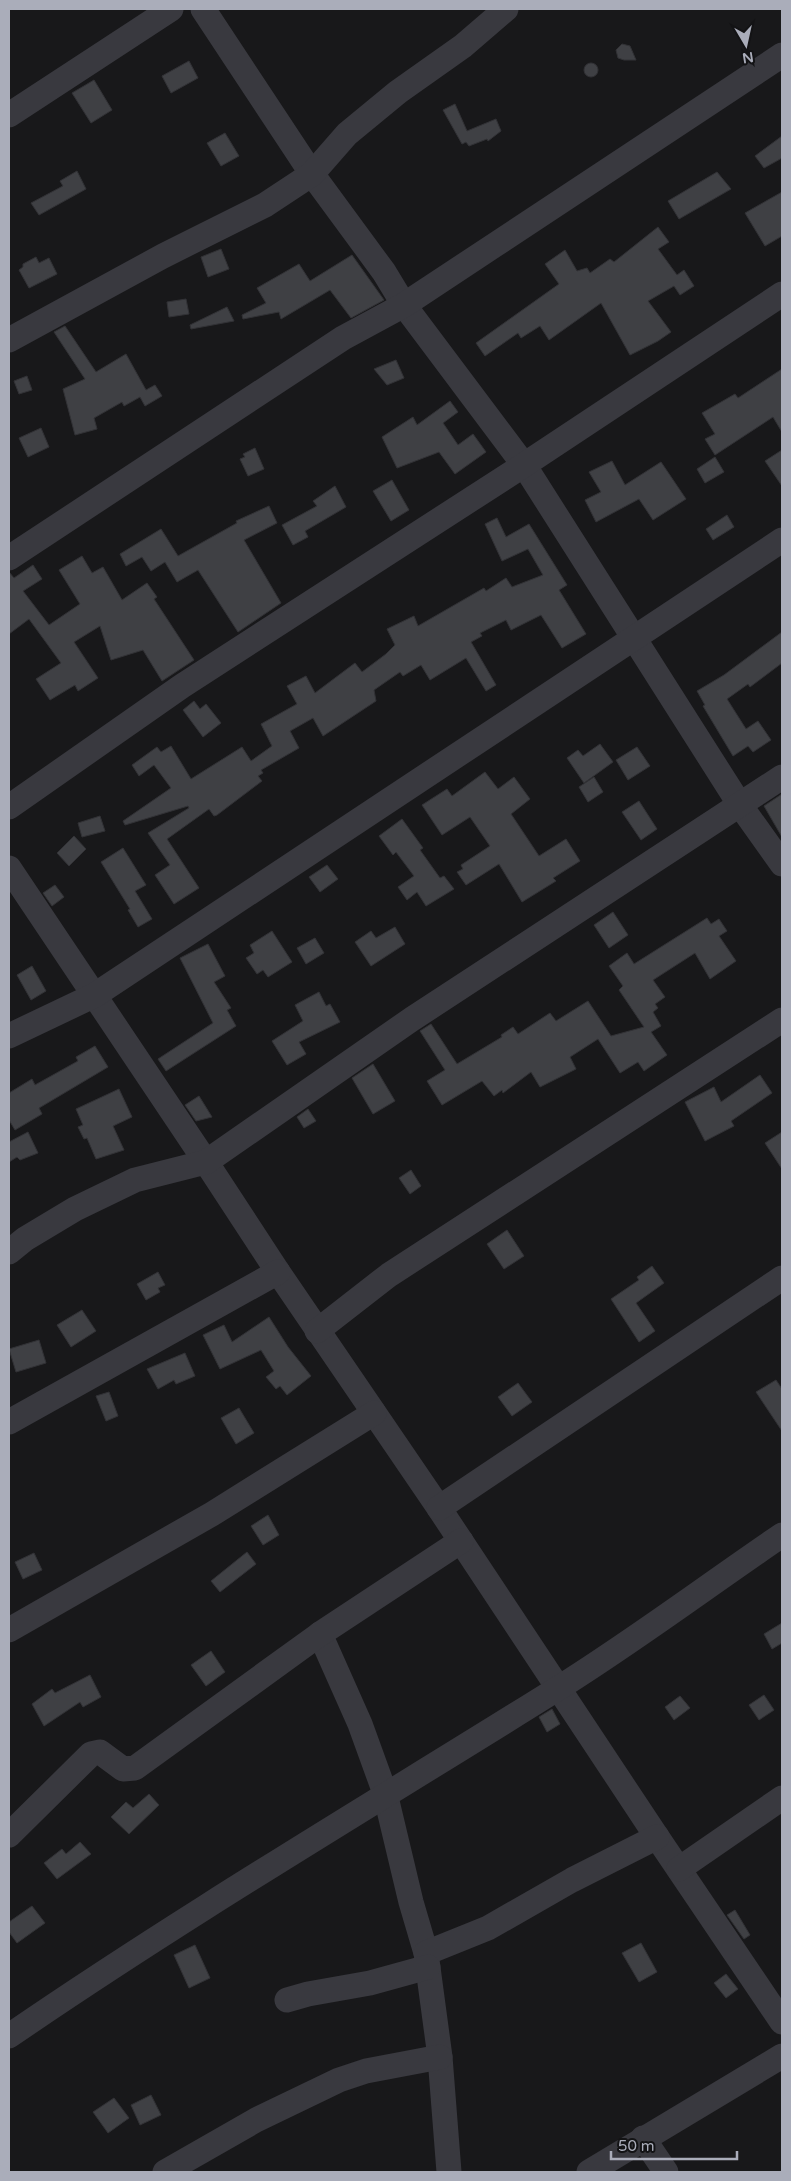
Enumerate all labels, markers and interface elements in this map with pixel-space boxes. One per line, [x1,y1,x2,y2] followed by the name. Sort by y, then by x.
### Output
[721,20,771,70] north arrow
[741,48,755,67] text: N
[611,2128,737,2160] scale bar
[618,2137,655,2155] text: 50 m

